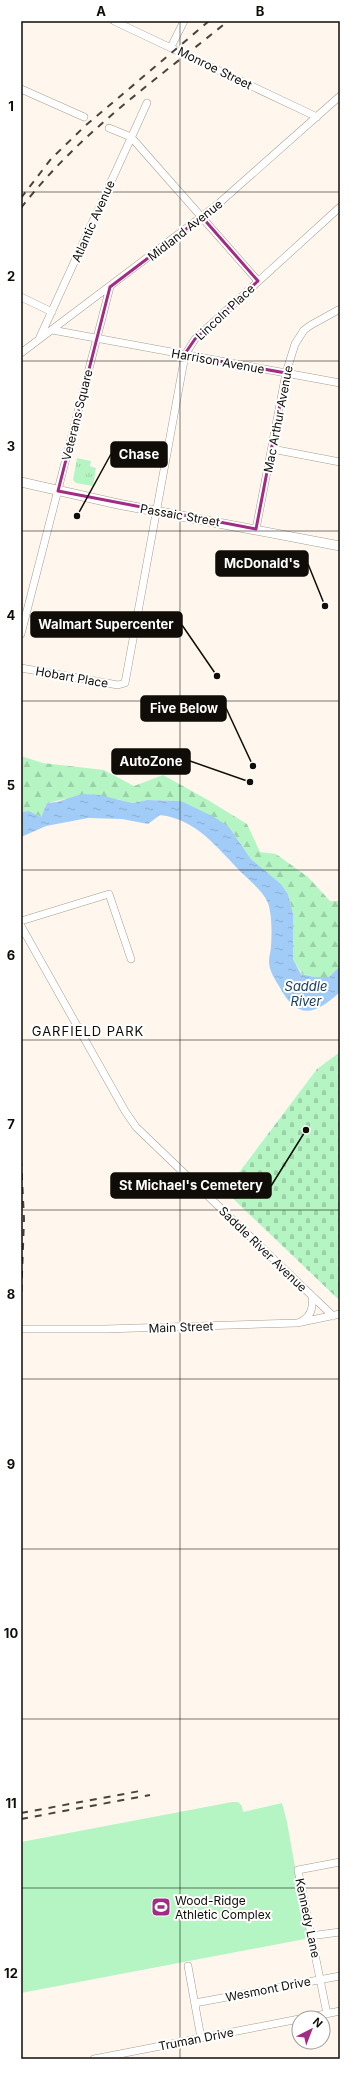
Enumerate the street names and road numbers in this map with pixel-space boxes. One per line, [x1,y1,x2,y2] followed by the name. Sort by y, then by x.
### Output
[175,44,255,92] street label: Monroe Street
[68,178,118,264] street label: Atlantic Avenue
[145,196,225,264] street label: Midland Avenue
[192,281,258,343] street label: Lincoln Place
[170,345,266,377] street label: Harrison Avenue
[260,364,296,474] street label: Mac Arthur Avenue
[58,368,96,462] street label: Veterans Square
[139,501,221,529] street label: Passaic Street
[35,663,109,691] street label: Hobart Place
[216,1203,310,1295] street label: Saddle River Avenue
[148,1318,214,1336] street label: Main Street
[292,1877,324,1959] street label: Kennedy Lane
[224,1973,312,2005] street label: Wesmont Drive
[157,2024,235,2054] street label: Truman Drive

